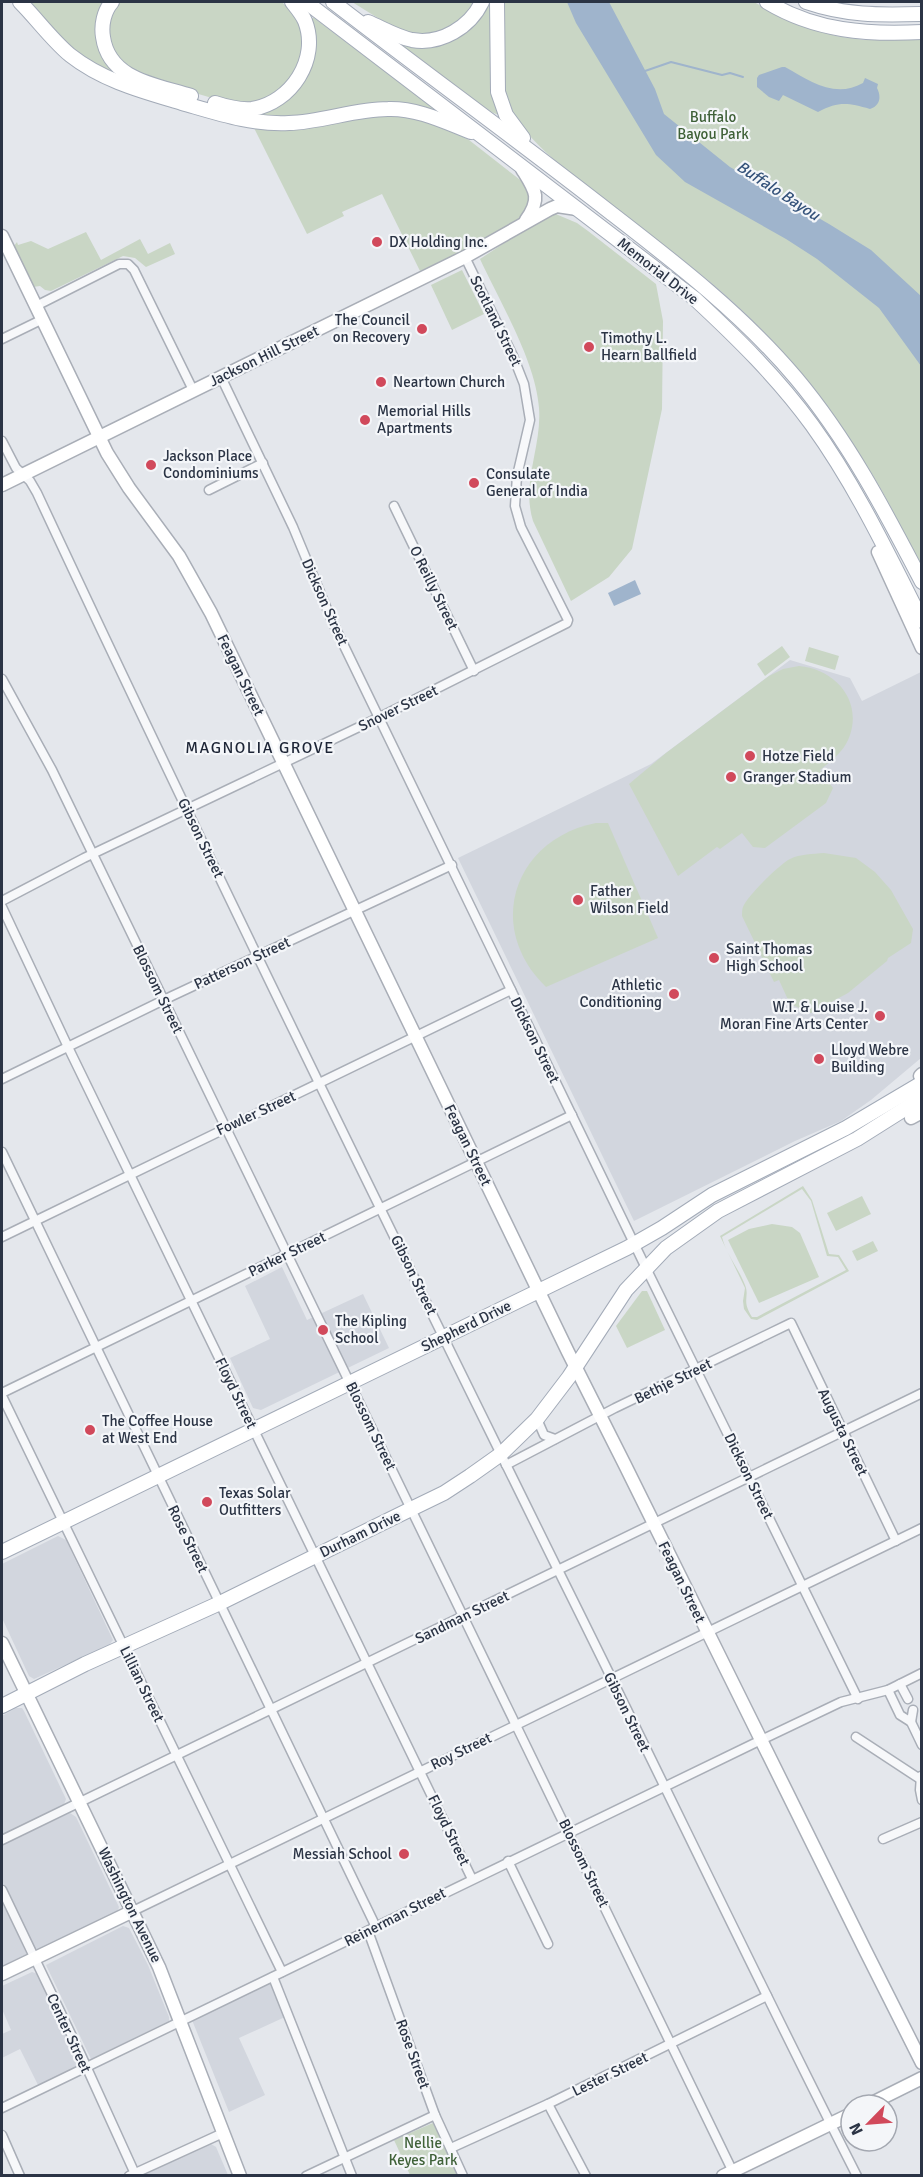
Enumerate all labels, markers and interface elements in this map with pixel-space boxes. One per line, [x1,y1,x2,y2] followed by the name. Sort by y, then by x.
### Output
[677,108,749,143] park label: Buffalo Bayou Park
[733,157,824,226] water label: Buffalo Bayou
[389,233,488,251] place label: DX Holding Inc.
[614,234,702,308] street label: Memorial Drive
[370,235,384,249] marker: DX Holding Inc.
[466,273,526,369] street label: Scotland Street
[333,311,410,346] place label: The Council on Recovery
[206,322,322,390] street label: Jackson Hill Street
[415,322,429,336] marker: The Council on Recovery
[601,329,697,364] place label: Timothy L. Hearn Ballfield
[582,340,596,354] marker: Timothy L. Hearn Ballfield
[393,373,505,391] place label: Neartown Church
[374,375,388,389] marker: Neartown Church
[377,402,471,437] place label: Memorial Hills Apartments
[358,413,372,427] marker: Memorial Hills Apartments
[163,447,259,482] place label: Jackson Place Condominiums
[144,458,158,472] marker: Jackson Place Condominiums
[486,465,588,500] place label: Consulate General of India
[467,476,481,490] marker: Consulate General of India
[406,543,462,633] street label: O Reilly Street
[298,556,352,648] street label: Dickson Street
[214,631,268,719] street label: Feagan Street
[355,681,441,735] street label: Snover Street
[185,738,335,758] district label: MAGNOLIA GROVE
[762,747,834,765] place label: Hotze Field
[743,749,757,763] marker: Hotze Field
[743,768,851,786] place label: Granger Stadium
[724,770,738,784] marker: Granger Stadium
[174,795,228,881] street label: Gibson Street
[590,882,669,917] place label: Father Wilson Field
[571,893,585,907] marker: Father Wilson Field
[191,933,293,993] street label: Patterson Street
[726,940,813,975] place label: Saint Thomas High School
[129,942,187,1036] street label: Blossom Street
[707,951,721,965] marker: Saint Thomas High School
[580,976,662,1011] place label: Athletic Conditioning
[667,987,681,1001] marker: Athletic Conditioning
[506,994,564,1086] street label: Dickson Street
[720,998,868,1033] place label: W.T. & Louise J. Moran Fine Arts Center
[873,1009,887,1023] marker: W.T. & Louise J. Moran Fine Arts Center
[831,1041,909,1076] place label: Lloyd Webre Building
[812,1052,826,1066] marker: Lloyd Webre Building
[213,1087,299,1139] street label: Fowler Street
[441,1101,495,1189] street label: Feagan Street
[245,1228,329,1280] street label: Parker Street
[387,1232,441,1318] street label: Gibson Street
[418,1296,514,1356] street label: Shepherd Drive
[335,1312,407,1347] place label: The Kipling School
[316,1323,330,1337] marker: The Kipling School
[631,1354,715,1408] street label: Bethje Street
[211,1355,261,1431] street label: Floyd Street
[342,1379,400,1473] street label: Blossom Street
[814,1385,872,1479] street label: Augusta Street
[102,1412,213,1447] place label: The Coffee House at West End
[83,1423,97,1437] marker: The Coffee House at West End
[720,1430,778,1522] street label: Dickson Street
[219,1484,291,1519] place label: Texas Solar Outfitters
[200,1495,214,1509] marker: Texas Solar Outfitters
[164,1502,212,1576] street label: Rose Street
[316,1507,404,1561] street label: Durham Drive
[655,1538,709,1626] street label: Feagan Street
[412,1587,512,1647] street label: Sandman Street
[116,1643,168,1725] street label: Lillian Street
[600,1669,654,1755] street label: Gibson Street
[427,1728,495,1774] street label: Roy Street
[424,1792,474,1868] street label: Floyd Street
[555,1816,613,1910] street label: Blossom Street
[94,1844,166,1966] street label: Washington Avenue
[293,1845,392,1863] place label: Messiah School
[397,1847,411,1861] marker: Messiah School
[341,1884,449,1950] street label: Reinerman Street
[43,1991,95,2075] street label: Center Street
[392,2017,434,2091] street label: Rose Street
[569,2048,651,2100] street label: Lester Street
[839,2093,899,2153] north arrow
[845,2120,868,2138] text: N
[388,2134,458,2169] park label: Nellie Keyes Park

